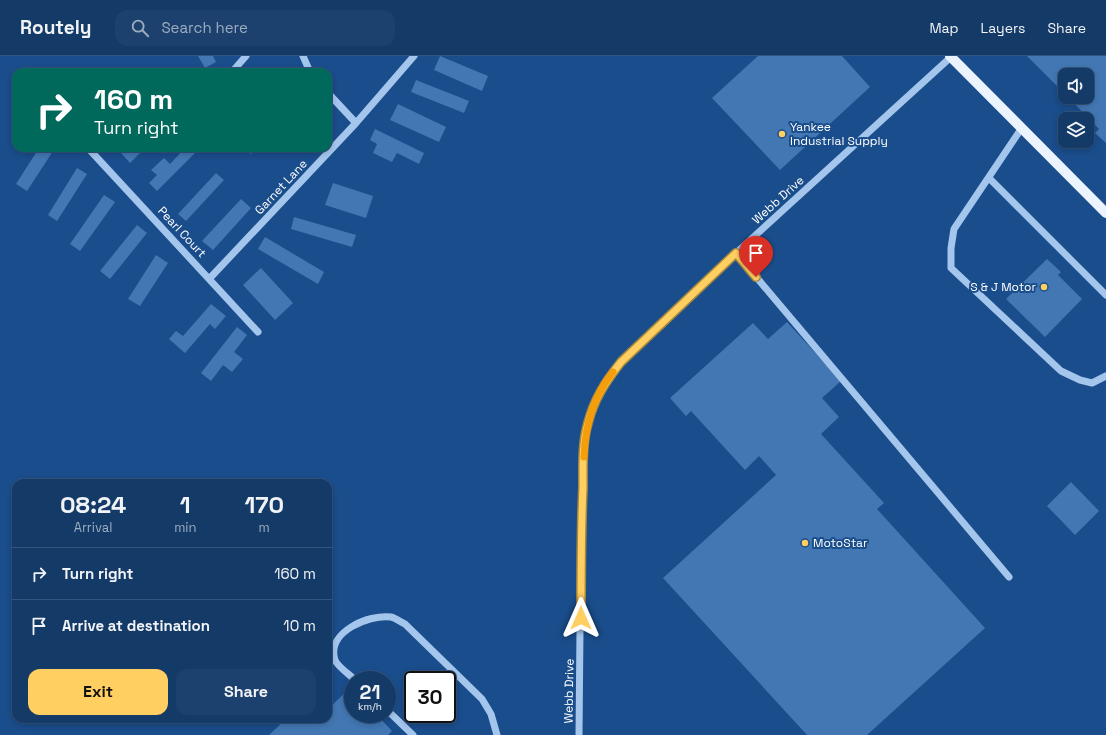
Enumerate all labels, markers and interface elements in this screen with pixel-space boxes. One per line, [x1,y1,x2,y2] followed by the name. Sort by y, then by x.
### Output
[115,10,395,46] search box
[20,15,91,40] text: Routely
[129,17,151,39] icon: search
[161,18,248,37] text: Search here
[929,19,959,37] text: Map
[981,19,1025,37] text: Layers
[1047,19,1086,37] text: Share
[1058,68,1094,148] map controls
[1058,68,1094,104] button: sound
[94,81,173,117] text: 160 m
[28,84,80,136] icon: right
[1058,112,1094,148] button: layers
[94,116,178,139] text: Turn right
[790,119,888,149] place label: Yankee Industrial Supply
[777,129,787,139] marker: Yankee Industrial Supply
[251,156,311,218] street label: Garnet Lane
[749,172,807,228] street label: Webb Drive
[154,203,210,261] street label: Pearl Court
[739,236,773,277] pin
[745,242,767,264] icon: arrive
[970,279,1036,295] place label: S & J Motor
[1039,282,1049,292] marker: S & J Motor
[60,489,126,520] text: 08:24
[180,489,191,520] text: 1
[244,489,284,520] text: 170
[74,519,112,536] text: Arrival
[174,519,196,536] text: min
[259,519,270,536] text: m
[813,535,868,551] place label: MotoStar
[800,538,810,548] marker: MotoStar
[28,563,50,585] icon: right
[62,564,133,583] text: Turn right
[274,564,316,583] text: 160 m
[560,597,602,639] position arrow
[28,615,50,637] icon: arrive
[62,616,210,635] text: Arrive at destination
[283,616,316,635] text: 10 m
[560,658,578,724] street label: Webb Drive
[28,669,168,715] button: Exit
[176,669,316,715] button: Share
[404,671,456,723] speed limit sign: 30
[360,679,380,705] text: 21
[358,700,382,713] text: km/h

